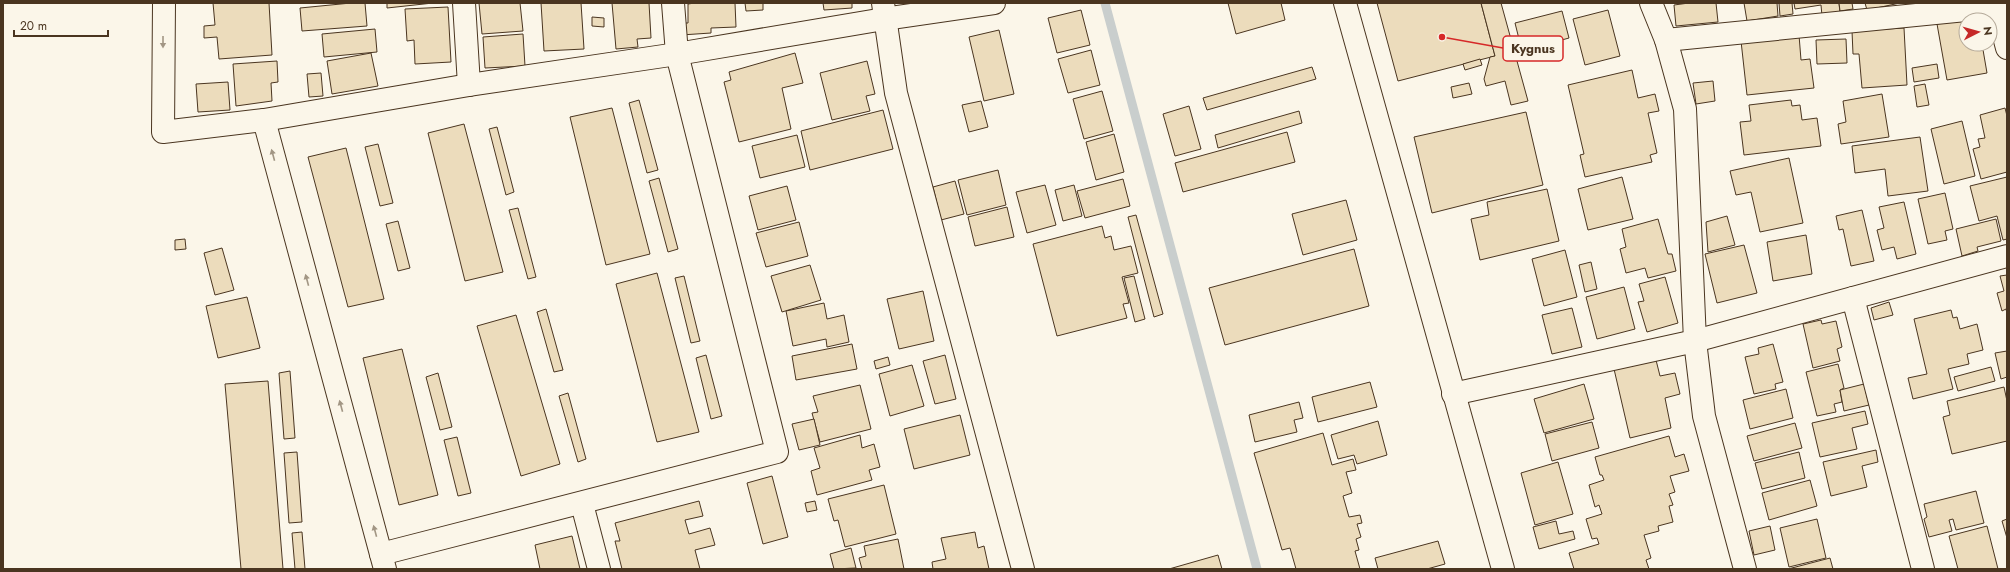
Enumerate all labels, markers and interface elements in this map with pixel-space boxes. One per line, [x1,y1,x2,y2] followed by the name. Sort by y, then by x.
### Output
[14,12,108,38] scale bar
[1958,12,1998,52] north arrow
[20,17,47,35] text: 20 m
[1980,26,1996,36] text: N
[160,36,166,49] one-way arrow
[1503,36,1563,61] callout: Kygnus
[1511,39,1555,58] text: Kygnus
[270,149,276,161] one-way arrow
[304,274,310,286] one-way arrow
[338,400,344,412] one-way arrow
[372,525,378,537] one-way arrow

